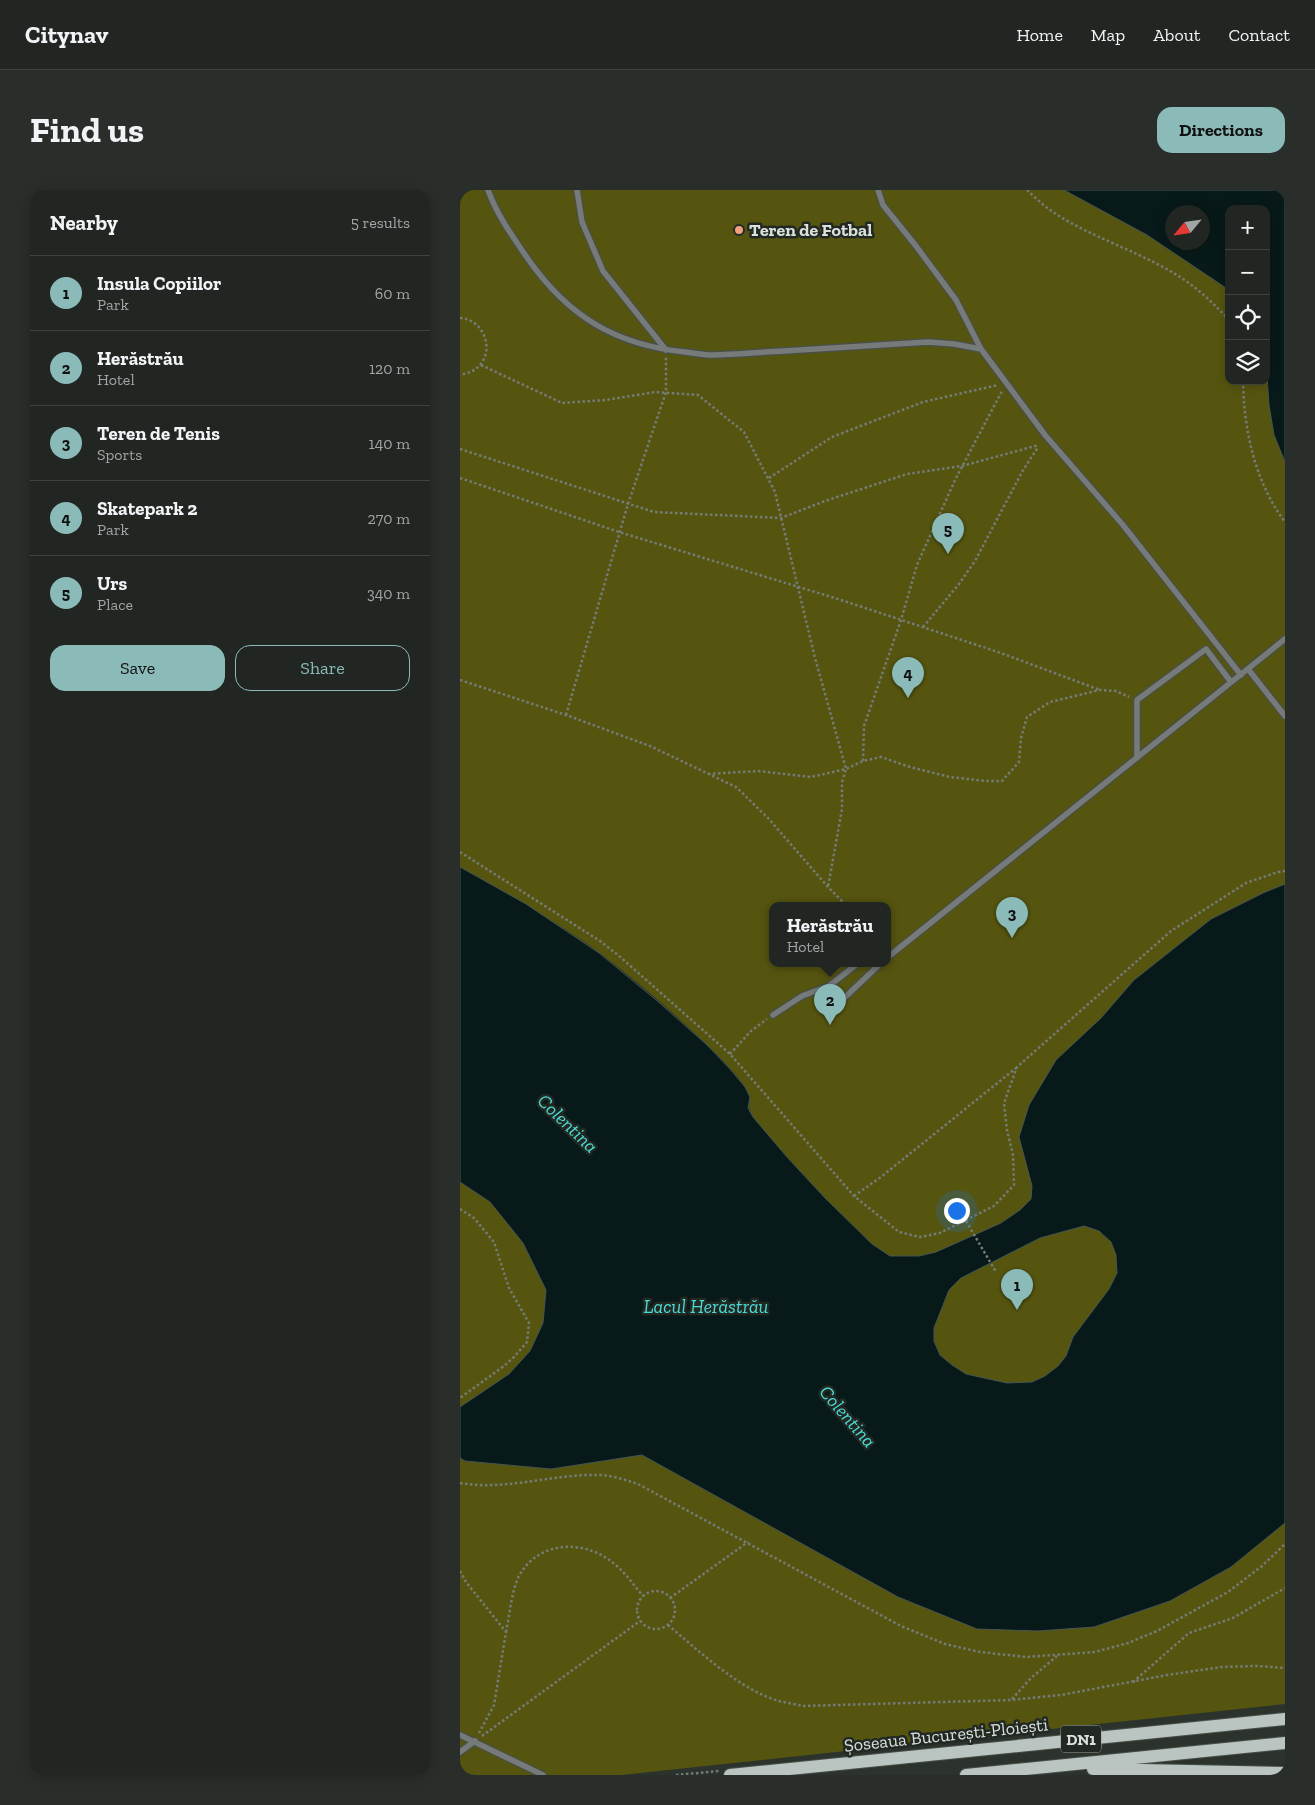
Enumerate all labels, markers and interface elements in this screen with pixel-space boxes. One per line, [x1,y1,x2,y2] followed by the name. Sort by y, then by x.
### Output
[25,20,108,49] text: Citynav
[1016,24,1063,46] text: Home
[1091,24,1125,46] text: Map
[1153,24,1200,46] text: About
[1228,24,1290,46] text: Contact
[1157,107,1285,153] button: Directions
[30,109,144,151] text: Find us
[1165,205,1210,250] north arrow
[1225,205,1270,385] map controls
[1225,205,1270,250] button: +
[50,210,118,235] text: Nearby
[351,213,410,232] text: 5 results
[749,219,872,241] place label: Teren de Fotbal
[733,224,745,236] marker: Teren de Fotbal
[1225,250,1270,295] button: −
[97,272,221,295] text: Insula Copiilor
[63,284,69,303] text: 1
[375,284,410,303] text: 60 m
[97,295,129,314] text: Park
[1225,295,1270,340] button: locate
[1225,340,1270,385] button: layers
[97,347,184,370] text: Herăstrău
[62,359,70,378] text: 2
[369,359,410,378] text: 120 m
[97,370,135,389] text: Hotel
[97,422,220,445] text: Teren de Tenis
[62,434,70,453] text: 3
[369,434,410,453] text: 140 m
[97,445,142,464] text: Sports
[97,497,197,520] text: Skatepark 2
[61,509,71,528] text: 4
[368,509,410,528] text: 270 m
[932,513,964,554] pin: 5
[97,520,129,539] text: Park
[97,572,127,595] text: Urs
[62,584,70,603] text: 5
[367,584,410,603] text: 340 m
[97,595,133,614] text: Place
[50,645,225,691] button: Save
[235,645,410,691] button: Share
[892,657,924,698] pin: 4
[996,897,1028,938] pin: 3
[769,902,891,967] popup
[787,914,873,937] text: Herăstrău
[787,937,824,956] text: Hotel
[814,984,846,1025] pin: 2
[533,1089,603,1158] water label: Colentina
[944,1198,970,1224] your location
[1001,1269,1033,1310] pin: 1
[644,1295,768,1318] water label: Lacul Herăstrău
[814,1381,881,1452] water label: Colentina
[843,1713,1049,1757] street label: Șoseaua București-Ploiești
[1061,1726,1101,1752] road number: DN1

